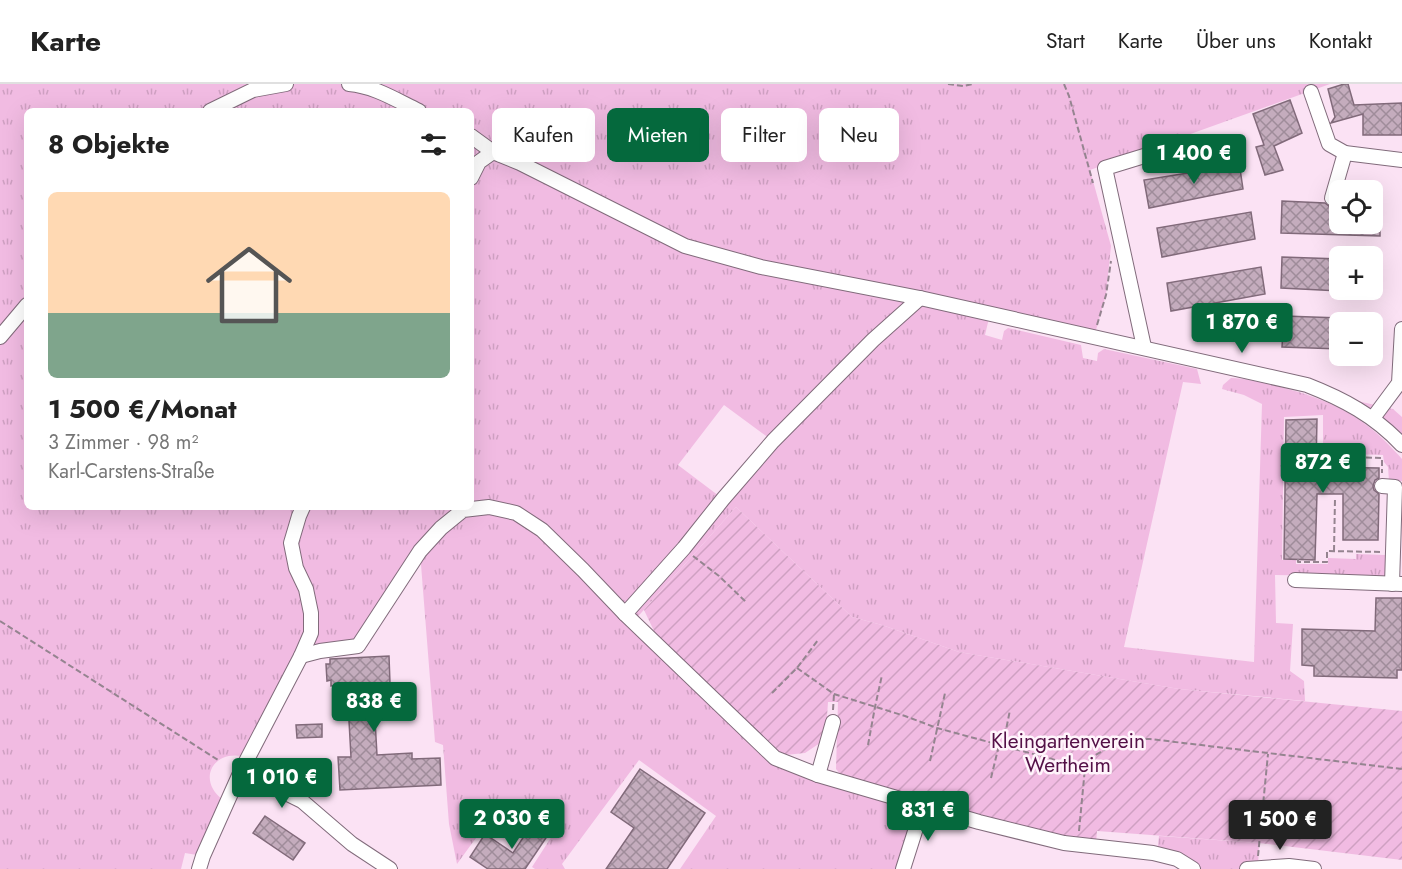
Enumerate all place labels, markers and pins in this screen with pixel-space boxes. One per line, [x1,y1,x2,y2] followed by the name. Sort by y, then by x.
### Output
[1139,134,1249,185] pin: 1 400 €
[1187,303,1297,354] pin: 1 870 €
[1281,443,1365,494] pin: 872 €
[332,682,416,733] pin: 838 €
[227,758,337,809] pin: 1 010 €
[886,791,970,842] pin: 831 €
[457,799,567,850] pin: 2 030 €
[1225,800,1335,851] pin: 1 500 €

